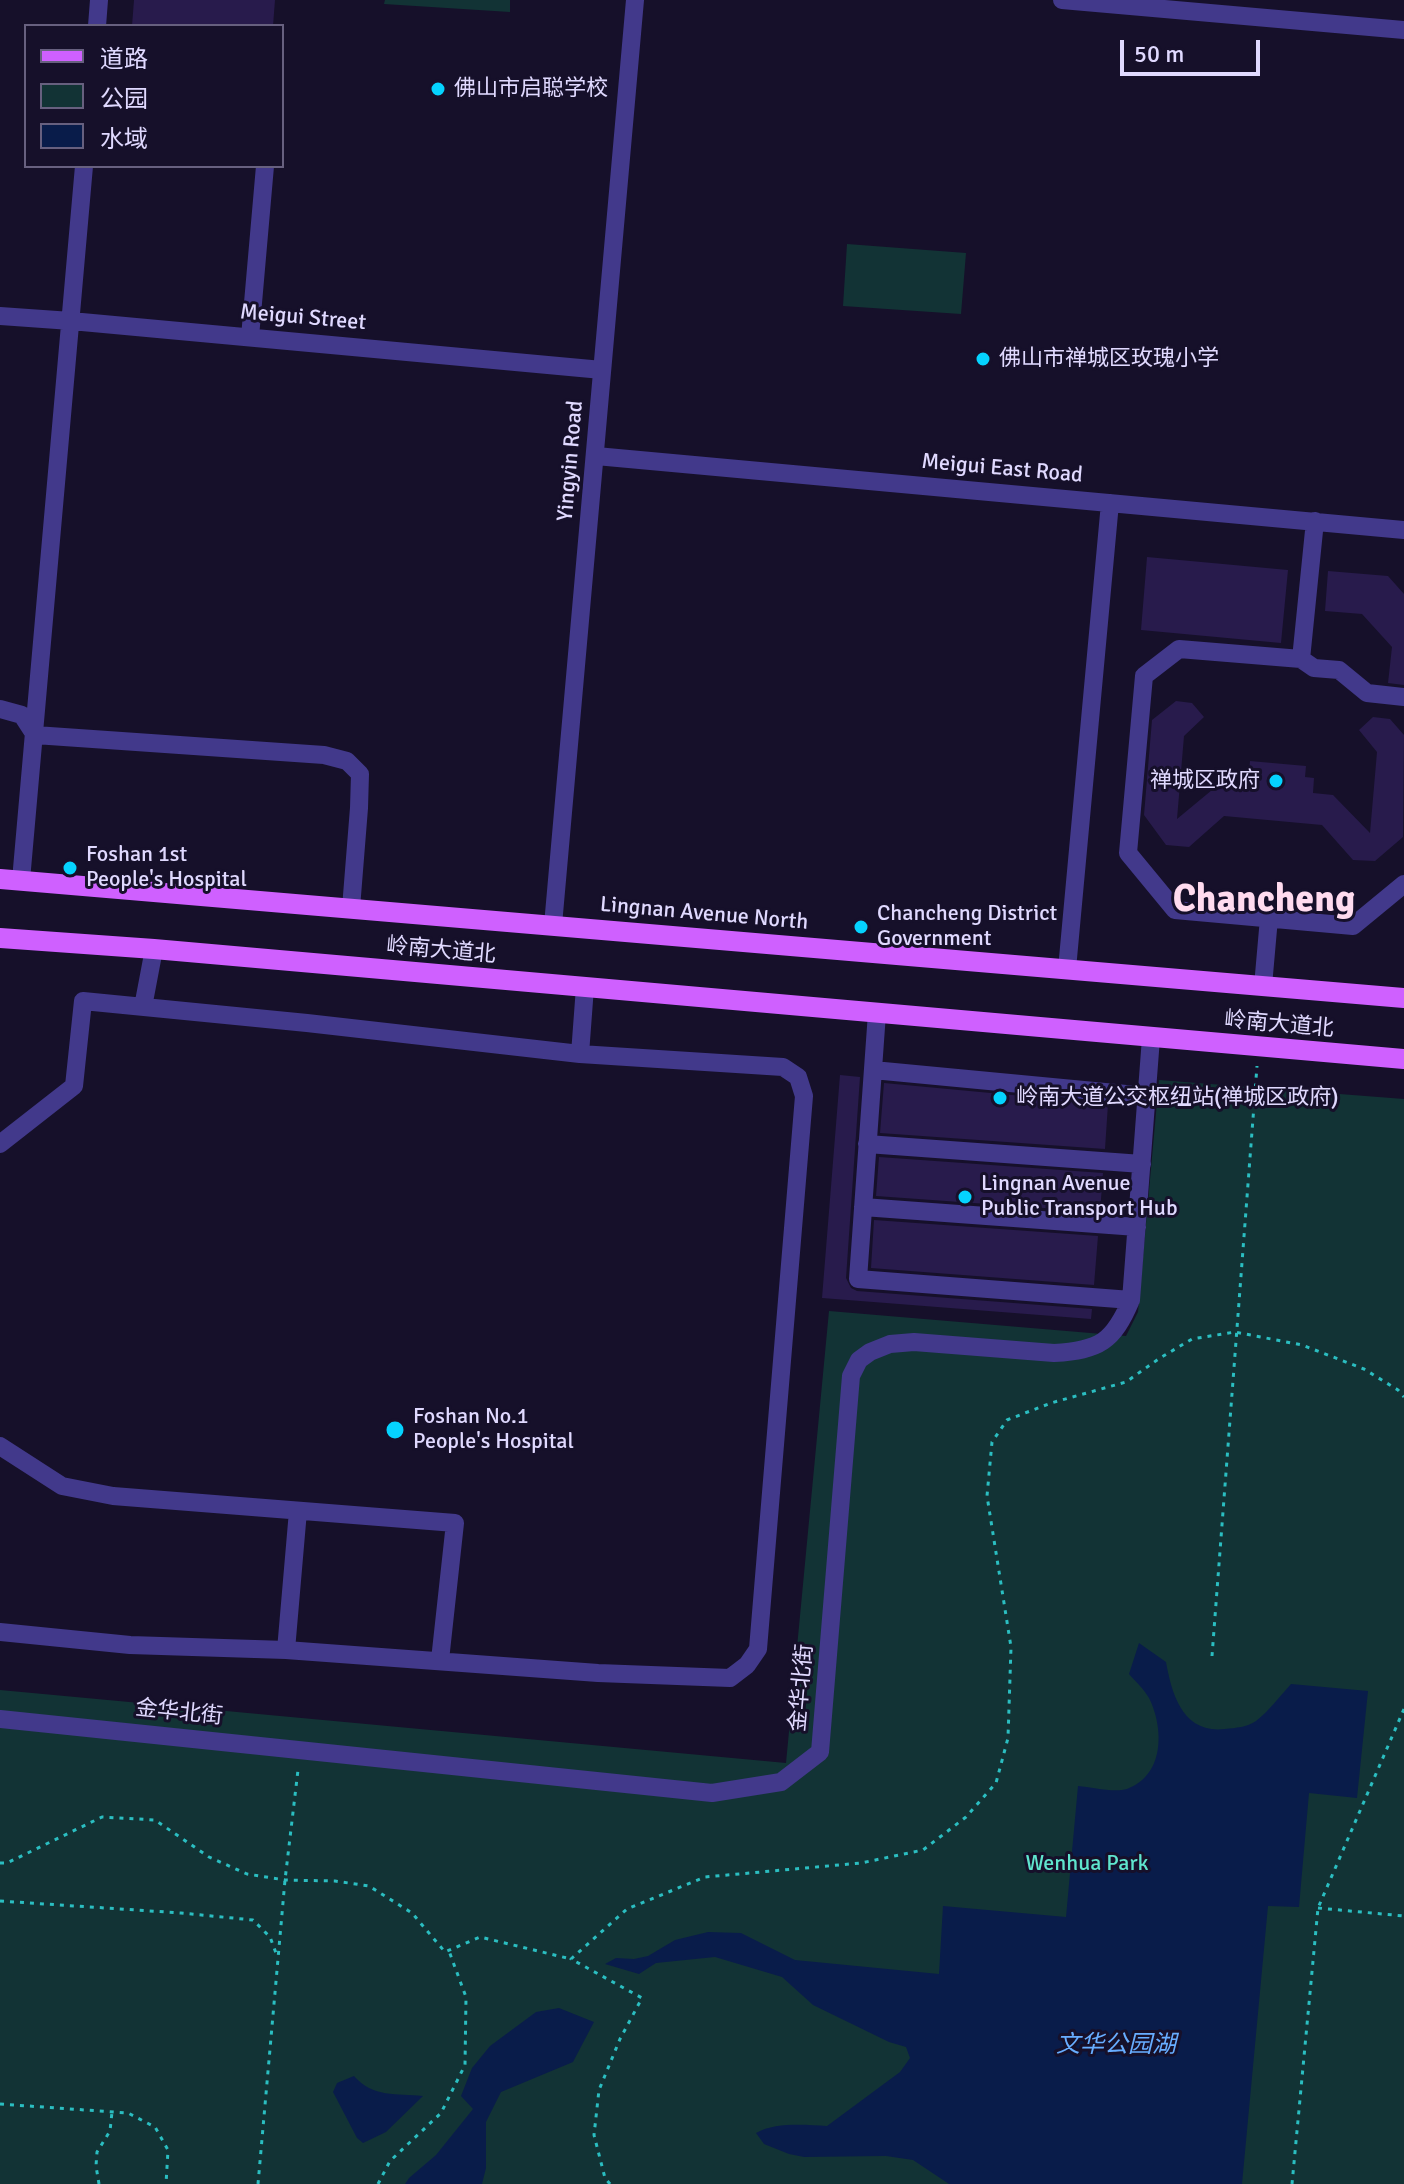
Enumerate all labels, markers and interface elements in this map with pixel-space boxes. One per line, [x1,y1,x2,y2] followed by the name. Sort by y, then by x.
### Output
[24,24,284,168] legend
[1124,24,1264,74] scale bar
[1134,39,1184,69] text: 50 m
[100,44,148,74] text: 道路
[454,76,608,102] place label: 佛山市启聪学校
[429,80,447,98] marker: 佛山市启聪学校
[100,84,148,114] text: 公园
[100,124,148,154] text: 水域
[239,299,367,337] street label: Meigui Street
[999,346,1219,372] place label: 佛山市禅城区玫瑰小学
[974,350,992,368] marker: 佛山市禅城区玫瑰小学
[553,400,589,522] street label: Yingyin Road
[920,449,1084,489] street label: Meigui East Road
[1150,768,1260,794] place label: 禅城区政府
[1267,772,1285,790] marker: 禅城区政府
[86,842,247,894] place label: Foshan 1st People's Hospital
[61,859,79,877] marker: Foshan 1st People's Hospital
[1173,878,1355,924] district label: Chancheng
[599,892,809,936] street label: Lingnan Avenue North
[877,901,1057,952] place label: Chancheng District Government
[852,918,870,936] marker: Chancheng District Government
[385,933,497,969] street label: 岭南大道北
[1223,1007,1335,1043] street label: 岭南大道北
[1016,1085,1339,1111] place label: 岭南大道公交枢纽站(禅城区政府)
[991,1089,1009,1107] marker: 岭南大道公交枢纽站(禅城区政府)
[981,1171,1178,1222] place label: Lingnan Avenue Public Transport Hub
[956,1188,974,1206] marker: Lingnan Avenue Public Transport Hub
[413,1404,574,1456] place label: Foshan No.1 People's Hospital
[384,1419,406,1441] marker: Foshan No.1 People's Hospital
[785,1643,819,1733] street label: 金华北街
[134,1695,224,1731] street label: 金华北街
[1025,1851,1149,1877] park label: Wenhua Park
[1056,2032,1176,2060] water label: 文华公园湖

